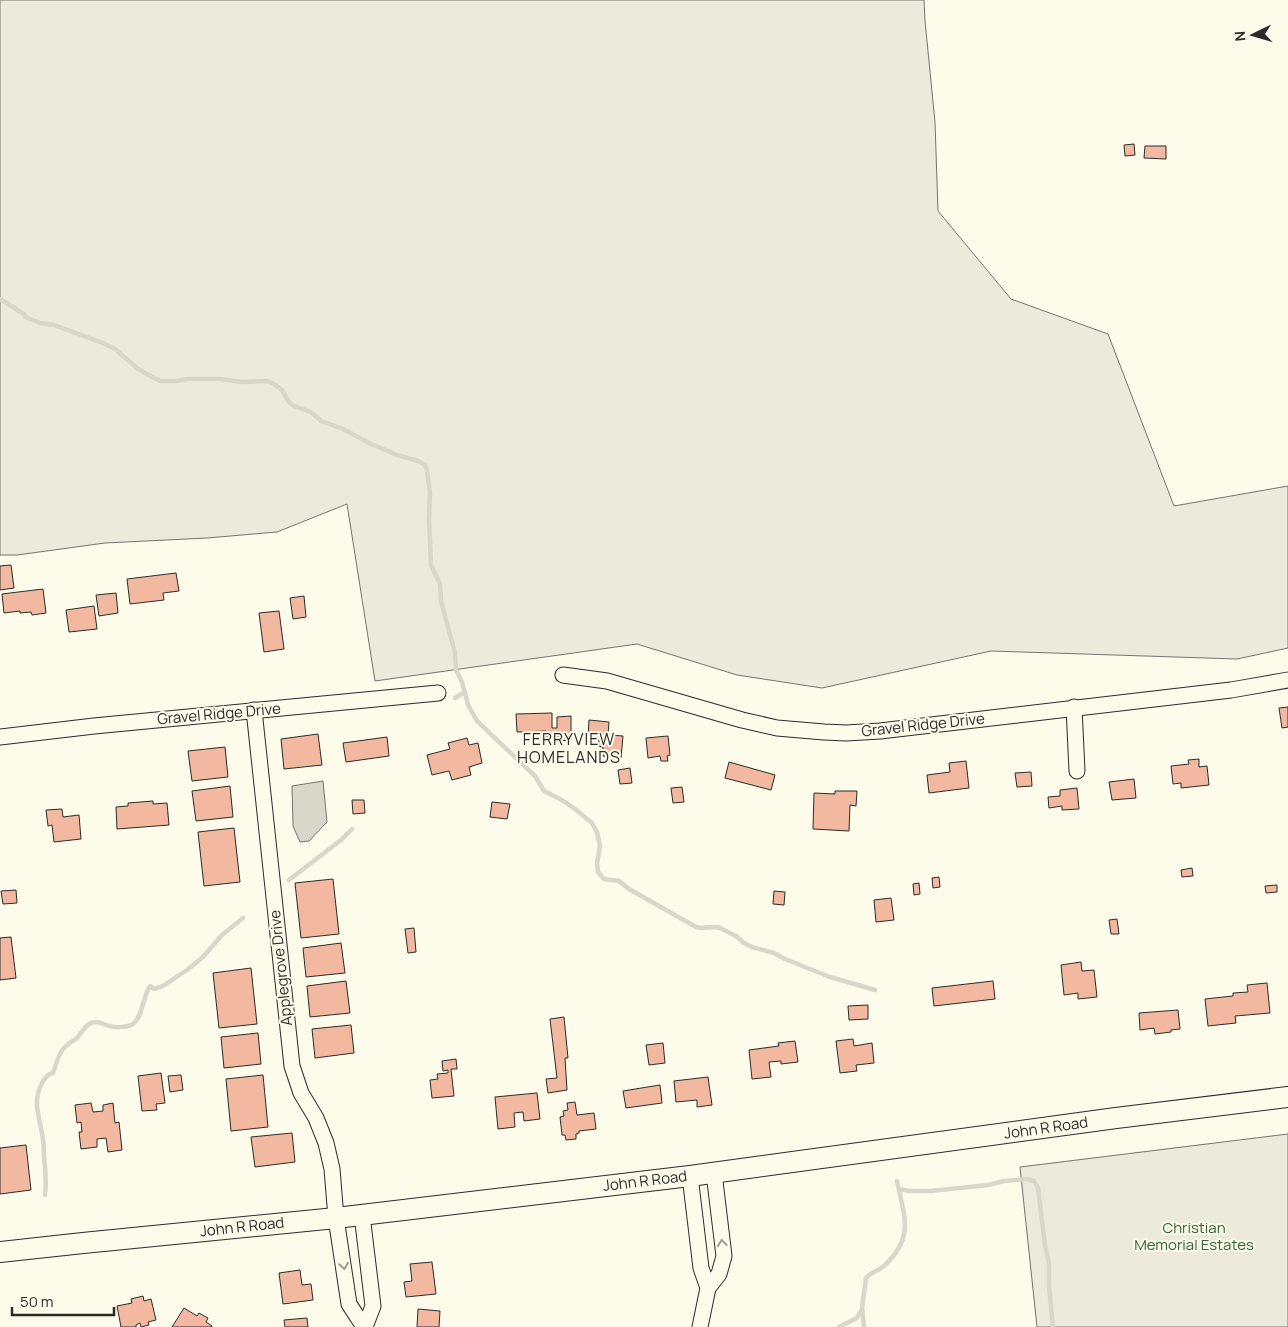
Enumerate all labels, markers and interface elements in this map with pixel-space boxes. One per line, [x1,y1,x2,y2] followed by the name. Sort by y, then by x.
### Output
[1228,10,1278,60] north arrow
[1230,30,1249,42] text: N
[156,698,282,729] street label: Gravel Ridge Drive
[860,708,986,741] street label: Gravel Ridge Drive
[517,728,621,768] district label: FERRYVIEW HOMELANDS
[264,909,297,1027] street label: Applegrove Drive
[1003,1111,1089,1144] street label: John R Road
[602,1165,688,1196] street label: John R Road
[199,1212,285,1241] street label: John R Road
[1134,1217,1254,1255] park label: Christian Memorial Estates
[717,1239,728,1247] one-way arrow
[338,1262,348,1271] one-way arrow
[12,1284,115,1316] scale bar
[20,1291,54,1312] text: 50 m

